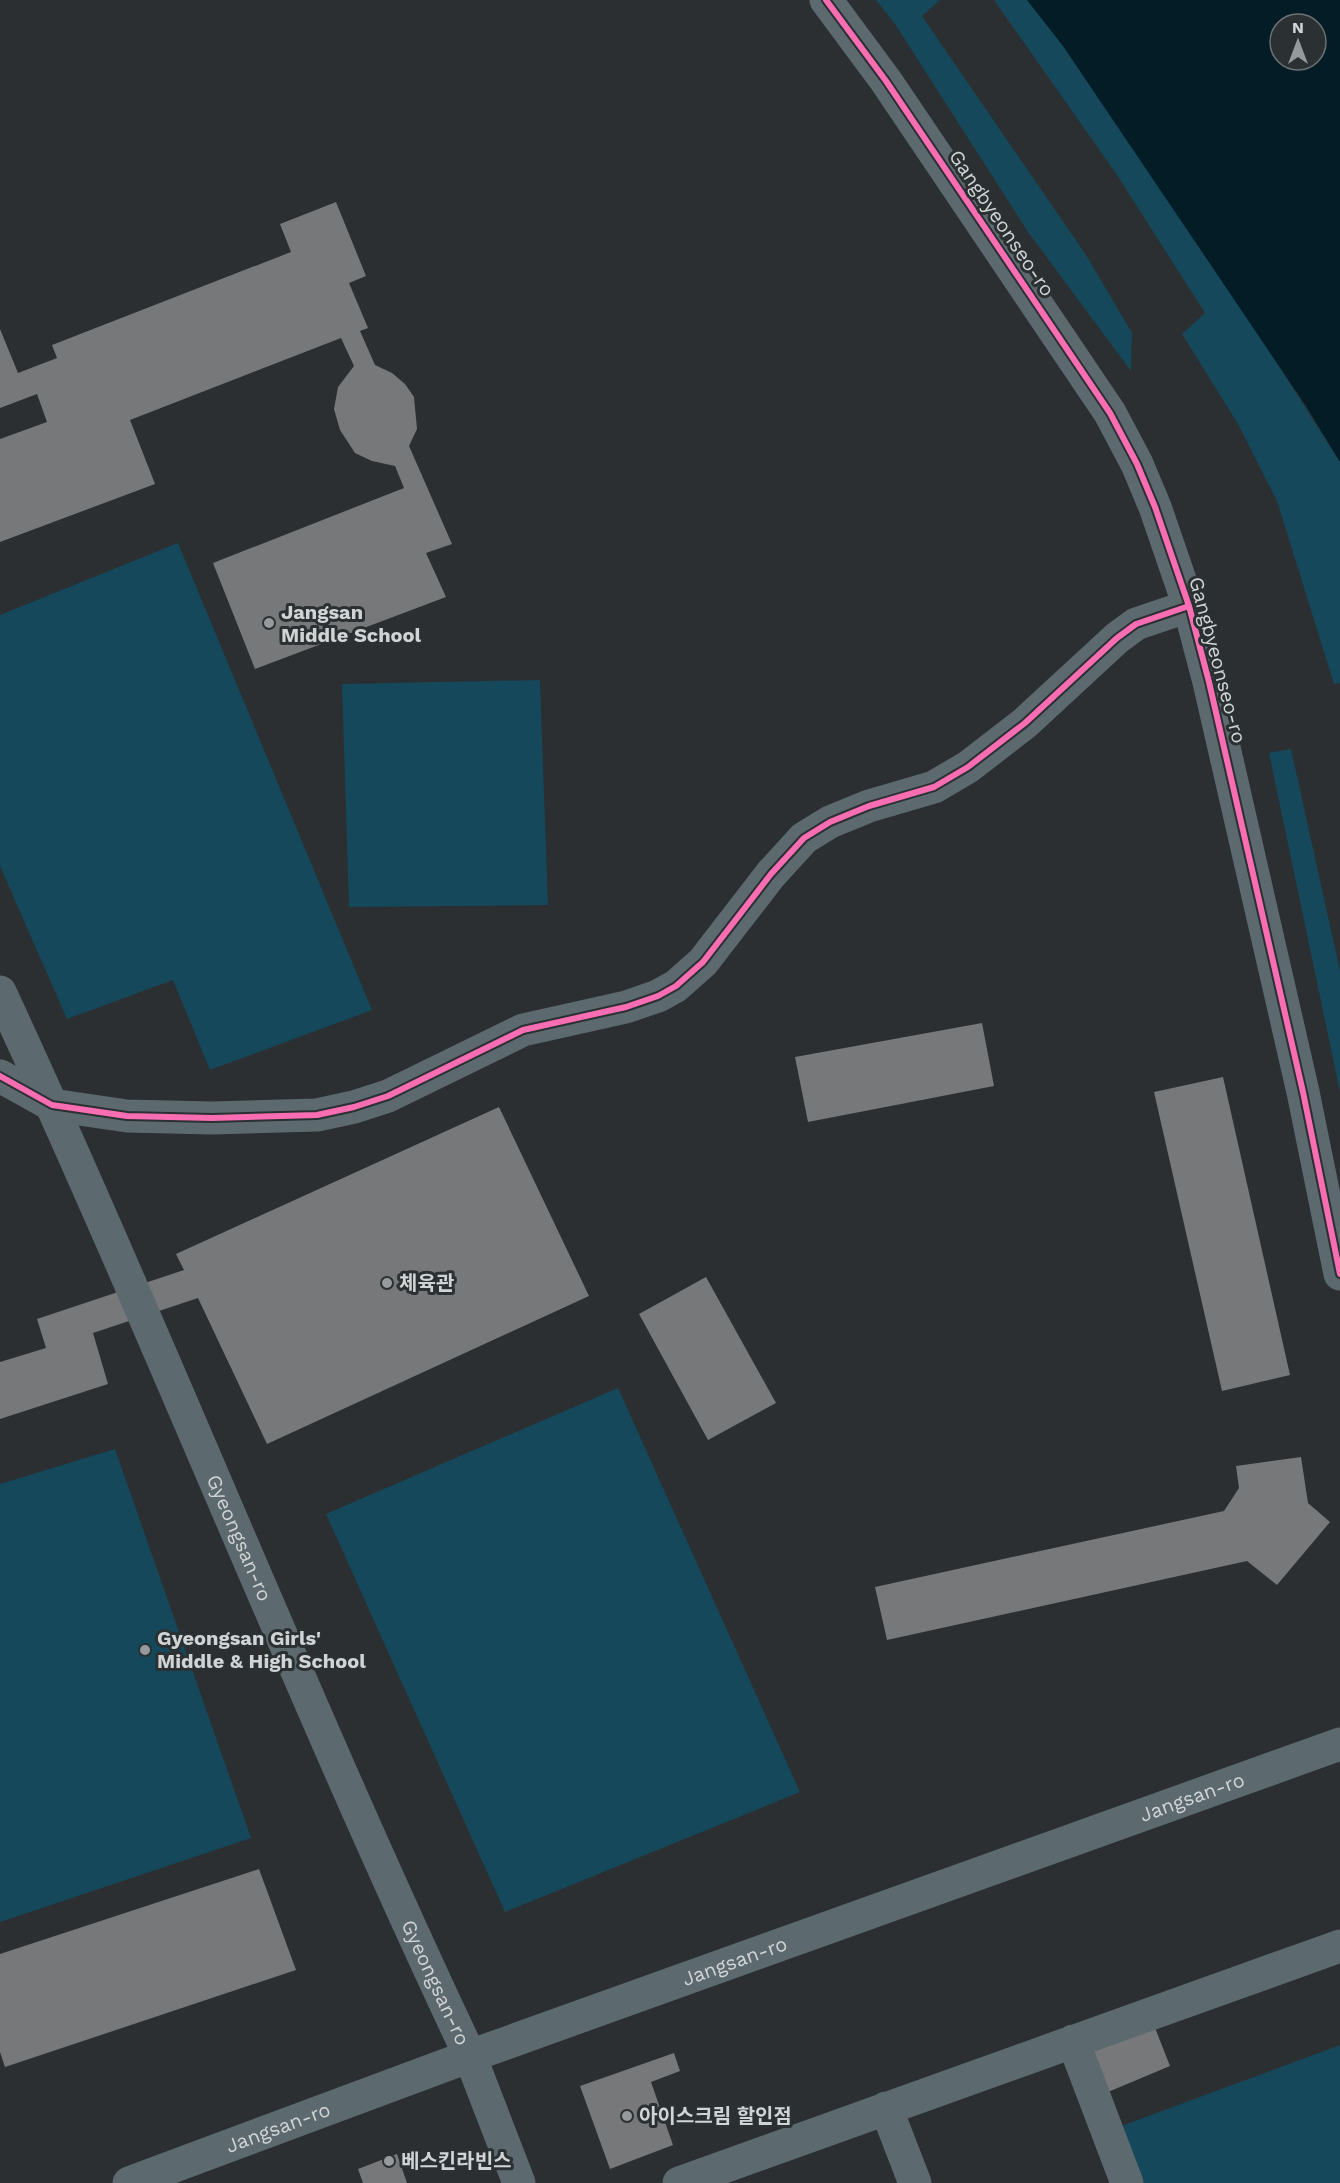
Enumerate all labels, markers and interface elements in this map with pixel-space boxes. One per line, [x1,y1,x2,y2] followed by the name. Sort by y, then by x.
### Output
[1268,12,1328,72] north arrow
[1292,18,1304,37] text: N
[944,145,1060,301] street label: Gangbyeonseo-ro
[1184,574,1252,746] street label: Gangbyeonseo-ro
[281,600,422,647] place label: Jangsan Middle School
[262,616,276,630] marker: Jangsan Middle School
[399,1271,455,1295] place label: 체육관
[380,1276,394,1290] marker: 체육관
[202,1471,277,1605] street label: Gyeongsan-ro
[157,1626,366,1673] place label: Gyeongsan Girls' Middle & High School
[138,1643,152,1657] marker: Gyeongsan Girls' Middle & High School
[1136,1767,1248,1827] street label: Jangsan-ro
[396,1916,475,2049] street label: Gyeongsan-ro
[679,1931,790,1991] street label: Jangsan-ro
[222,2097,334,2158] street label: Jangsan-ro
[639,2104,792,2128] place label: 아이스크림 할인점
[620,2109,634,2123] marker: 아이스크림 할인점
[401,2149,511,2173] place label: 베스킨라빈스
[382,2154,396,2168] marker: 베스킨라빈스

